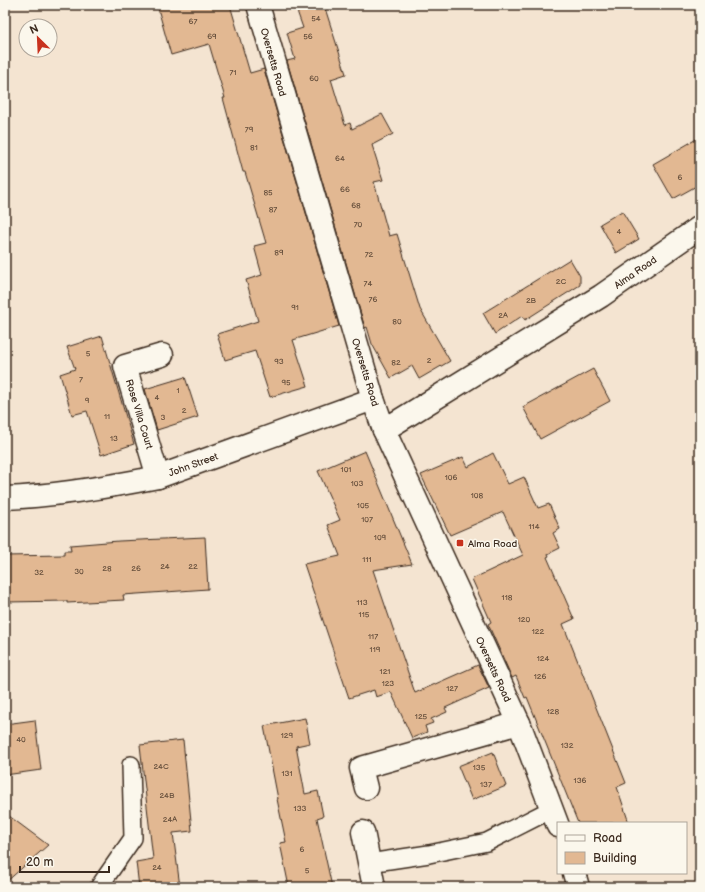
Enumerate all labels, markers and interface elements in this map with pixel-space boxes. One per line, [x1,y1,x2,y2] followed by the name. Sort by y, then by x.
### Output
[311,14,321,23] house number: 54
[189,17,197,26] house number: 67
[18,18,58,58] north arrow
[28,22,41,37] text: N
[258,27,289,98] street label: Oversetts Road
[207,32,217,41] house number: 69
[303,32,313,41] house number: 56
[229,68,237,77] house number: 71
[309,74,319,83] house number: 60
[245,125,254,134] house number: 79
[250,143,258,152] house number: 81
[335,154,345,163] house number: 64
[678,173,683,182] house number: 6
[340,185,350,194] house number: 66
[263,188,273,197] house number: 85
[351,201,361,210] house number: 68
[269,205,277,214] house number: 87
[354,220,363,229] house number: 70
[617,227,622,236] house number: 4
[274,248,284,257] house number: 89
[365,250,374,259] house number: 72
[612,254,659,292] street label: Alma Road
[556,277,567,286] house number: 2C
[364,279,373,288] house number: 74
[369,295,378,304] house number: 76
[526,296,537,305] house number: 2B
[291,303,299,312] house number: 91
[498,311,508,320] house number: 2A
[392,317,402,326] house number: 80
[349,337,381,408] street label: Oversetts Road
[86,349,91,358] house number: 5
[427,356,432,365] house number: 2
[274,357,284,366] house number: 93
[391,358,401,367] house number: 82
[79,375,83,384] house number: 7
[123,378,155,451] street label: Rose Villa Court
[281,378,291,387] house number: 95
[176,386,180,395] house number: 1
[155,393,160,402] house number: 4
[85,396,90,405] house number: 9
[182,406,187,415] house number: 2
[104,412,110,421] house number: 11
[161,413,166,422] house number: 3
[110,434,118,443] house number: 13
[167,450,220,479] street label: John Street
[341,465,351,474] house number: 101
[445,473,457,482] house number: 106
[351,479,363,488] house number: 103
[471,491,484,500] house number: 108
[357,501,370,510] house number: 105
[361,515,373,524] house number: 107
[528,522,540,531] house number: 114
[374,533,387,542] house number: 109
[455,538,465,548] marker: Alma Road
[468,538,517,550] place label: Alma Road
[362,555,372,564] house number: 111
[160,562,170,571] house number: 24
[188,562,198,571] house number: 22
[102,564,112,573] house number: 28
[131,564,141,573] house number: 26
[74,567,84,576] house number: 30
[34,568,44,577] house number: 32
[502,593,513,602] house number: 118
[356,598,368,607] house number: 113
[359,610,370,619] house number: 115
[518,615,531,624] house number: 120
[532,627,545,636] house number: 122
[368,632,378,641] house number: 117
[473,635,514,704] street label: Oversetts Road
[370,645,381,654] house number: 119
[537,654,549,663] house number: 124
[380,667,390,676] house number: 121
[534,672,546,681] house number: 126
[382,679,394,688] house number: 123
[446,684,458,693] house number: 127
[547,707,560,716] house number: 128
[415,712,428,721] house number: 125
[281,731,294,740] house number: 129
[16,735,26,744] house number: 40
[561,741,574,750] house number: 132
[153,762,169,771] house number: 24C
[473,763,486,772] house number: 135
[281,769,293,778] house number: 131
[574,776,587,785] house number: 136
[480,780,492,789] house number: 137
[160,791,175,800] house number: 24B
[294,804,307,813] house number: 133
[163,815,177,824] house number: 24A
[557,822,687,874] legend
[593,831,622,846] text: Road
[300,845,305,854] house number: 6
[20,848,109,874] scale bar
[593,851,637,866] text: Building
[26,855,53,870] text: 20 m
[152,863,162,872] house number: 24
[305,866,310,875] house number: 5

